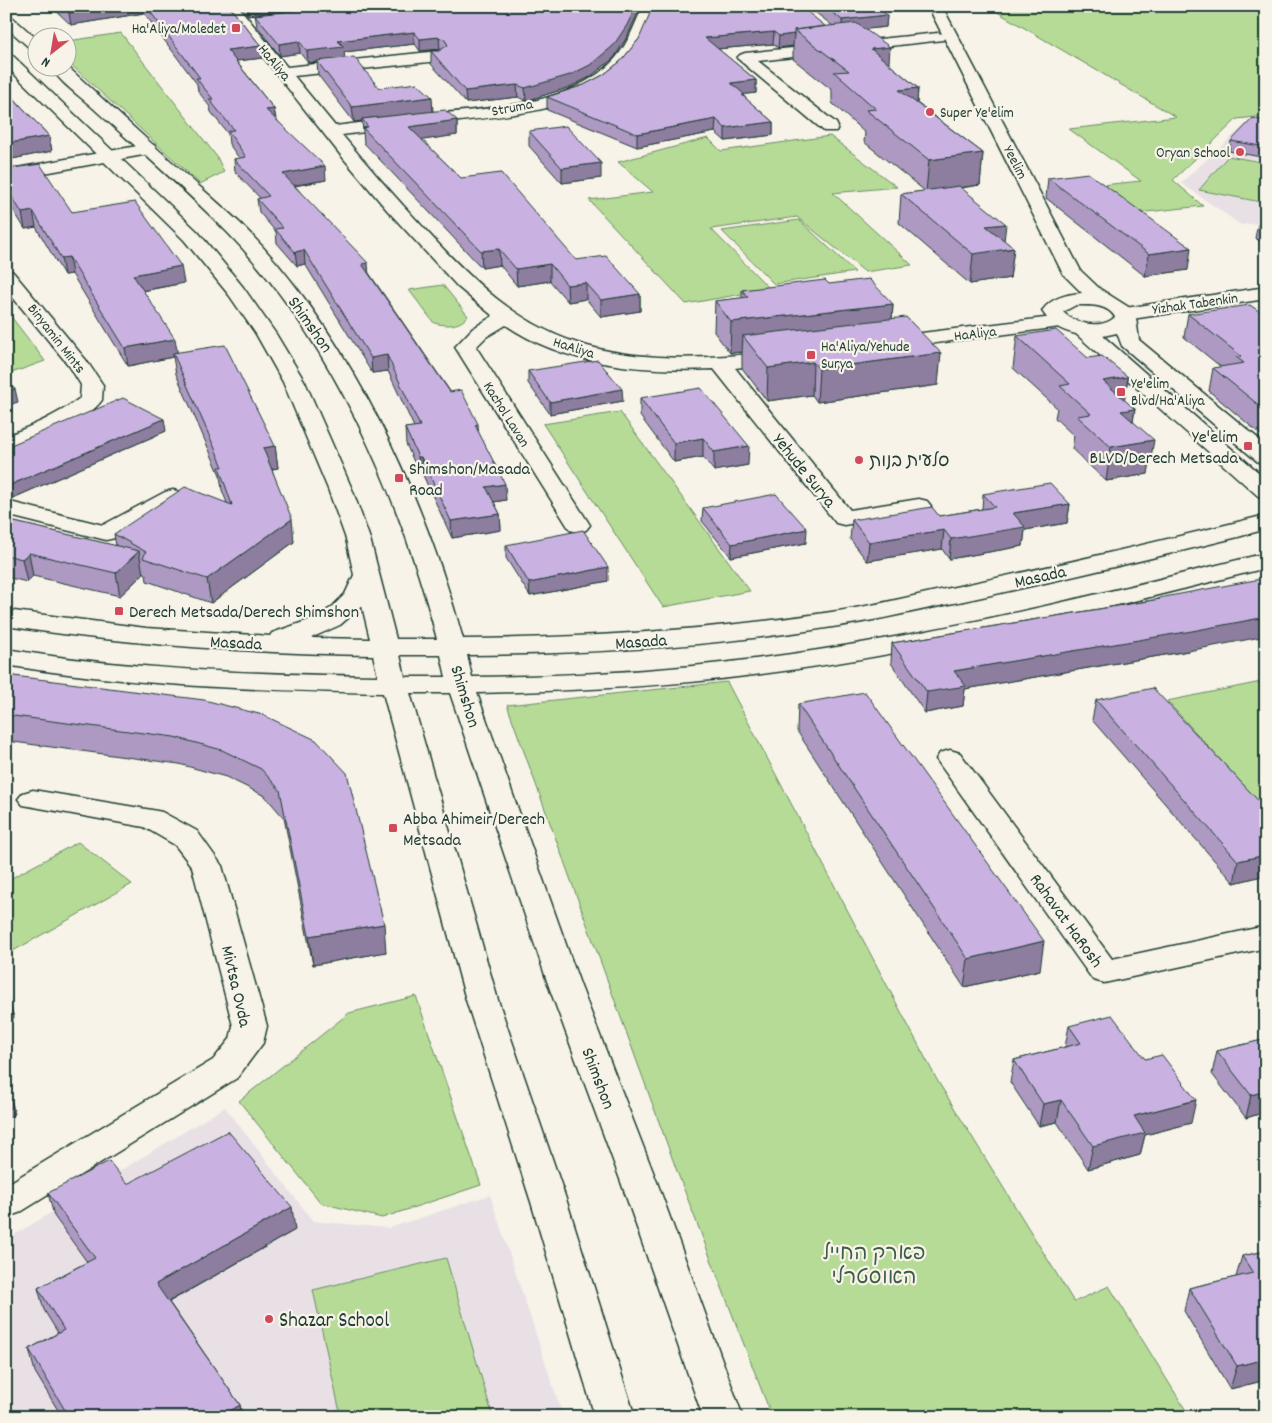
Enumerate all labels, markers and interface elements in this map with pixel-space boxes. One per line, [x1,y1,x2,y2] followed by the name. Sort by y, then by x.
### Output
[132,19,226,41] place label: Ha'Aliya/Moledet
[230,22,242,34] marker: Ha'Aliya/Moledet
[28,28,78,78] north arrow
[252,40,296,87] street label: HaAliya
[38,51,54,72] text: N
[490,94,536,124] street label: Struma
[940,103,1014,125] place label: Super Ye'elim
[924,106,936,118] marker: Super Ye'elim
[996,142,1032,184] street label: Yeelim
[1156,143,1230,165] place label: Oryan School
[1234,146,1246,158] marker: Oryan School
[1151,288,1240,322] street label: Yizhak Tabenkin
[280,292,338,359] street label: Shimshon
[21,300,90,379] street label: Binyamin Mints
[953,321,999,348] street label: HaAliya
[550,332,598,366] street label: HaAliya
[821,337,910,376] place label: Ha'Aliya/Yehude Surya
[805,349,817,361] marker: Ha'Aliya/Yehude Surya
[1131,374,1205,413] place label: Ye'elim Blvd/Ha'Aliya
[476,378,534,452] street label: Kachol Lavan
[1115,386,1127,398] marker: Ye'elim Blvd/Ha'Aliya
[1090,426,1239,472] place label: Ye'elim BLVD/Derech Metsada
[765,429,841,514] street label: Yehude Surya
[1242,440,1254,452] marker: Ye'elim BLVD/Derech Metsada
[869,450,949,475] place label: סלעית בנות
[853,454,865,466] marker: סלעית בנות
[409,458,531,504] place label: Shimshon/Masada Road
[393,472,405,484] marker: Shimshon/Masada Road
[1012,560,1069,596] street label: Masada
[129,601,359,626] place label: Derech Metsada/Derech Shimshon
[113,605,125,617] marker: Derech Metsada/Derech Shimshon
[614,629,668,658] street label: Masada
[209,631,263,658] street label: Masada
[442,662,485,731] street label: Shimshon
[403,808,545,854] place label: Abba Ahimeir/Derech Metsada
[387,822,399,834] marker: Abba Ahimeir/Derech Metsada
[1022,869,1108,974] street label: Rahavat HaRosh
[213,943,256,1030] street label: Mivtsa Ovda
[574,1045,620,1113] street label: Shimshon
[822,1240,926,1294] park label: פארק החייל האוסטרלי
[279,1307,389,1337] place label: Shazar School
[263,1313,275,1325] marker: Shazar School

